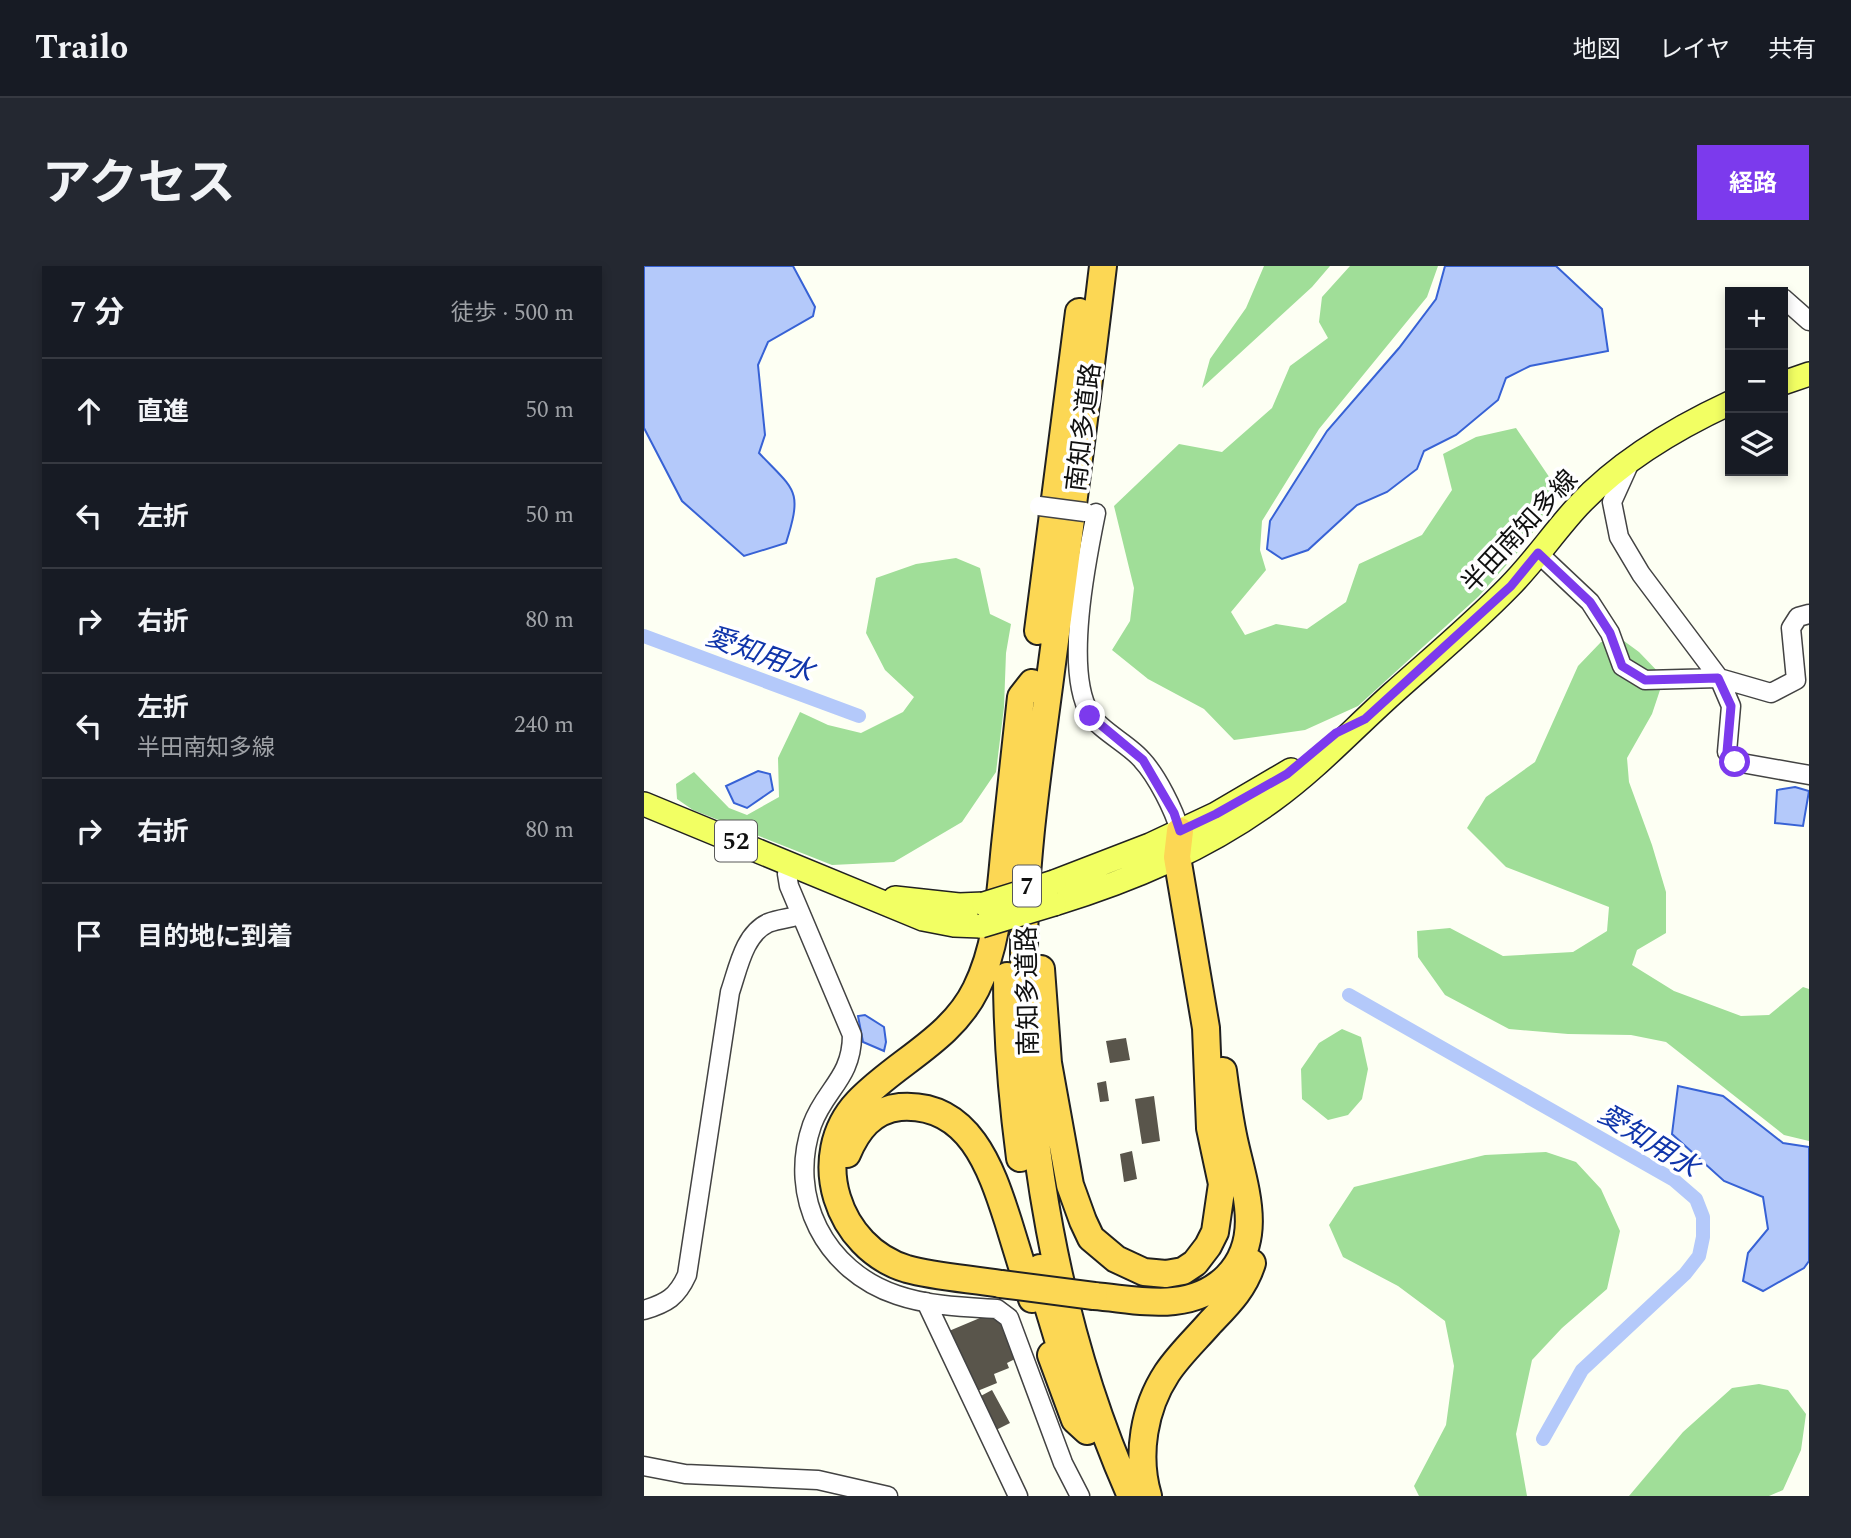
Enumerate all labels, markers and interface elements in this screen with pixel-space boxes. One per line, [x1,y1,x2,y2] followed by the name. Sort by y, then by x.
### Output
[35,23,128,73] text: Trailo
[1573,32,1621,68] text: 地図
[1659,32,1730,68] text: レイヤ
[1768,32,1816,68] text: 共有
[1697,145,1809,220] button: 経路
[42,147,236,222] text: アクセス
[1725,287,1788,476] map controls
[1725,287,1788,350] button: +
[70,290,124,336] text: 7 分
[451,296,574,331] text: 徒歩 · 500 m
[1725,350,1788,413] button: −
[1056,360,1112,494] street label: 南知多道路
[70,392,108,430] icon: ahead
[137,392,189,432] text: 直進
[525,393,574,428] text: 50 m
[1725,413,1788,476] button: layers
[1452,461,1588,602] street label: 半田南知多線
[70,497,108,535] icon: left
[137,497,189,537] text: 左折
[525,498,574,533] text: 50 m
[70,602,108,640] icon: right
[137,602,189,642] text: 右折
[525,603,574,638] text: 80 m
[700,615,822,695] water label: 愛知用水
[137,688,189,728] text: 左折
[1074,700,1105,731] route end
[70,707,108,745] icon: left
[514,708,574,743] text: 240 m
[137,731,275,766] text: 半田南知多線
[1719,746,1750,777] route start
[70,812,108,850] icon: right
[137,812,189,852] text: 右折
[525,813,574,848] text: 80 m
[715,820,757,862] road number: 52
[1013,866,1041,906] road number: 7
[70,917,108,955] icon: arrive
[137,917,293,957] text: 目的地に到着
[1007,926,1049,1056] street label: 南知多道路
[1589,1093,1710,1191] water label: 愛知用水

